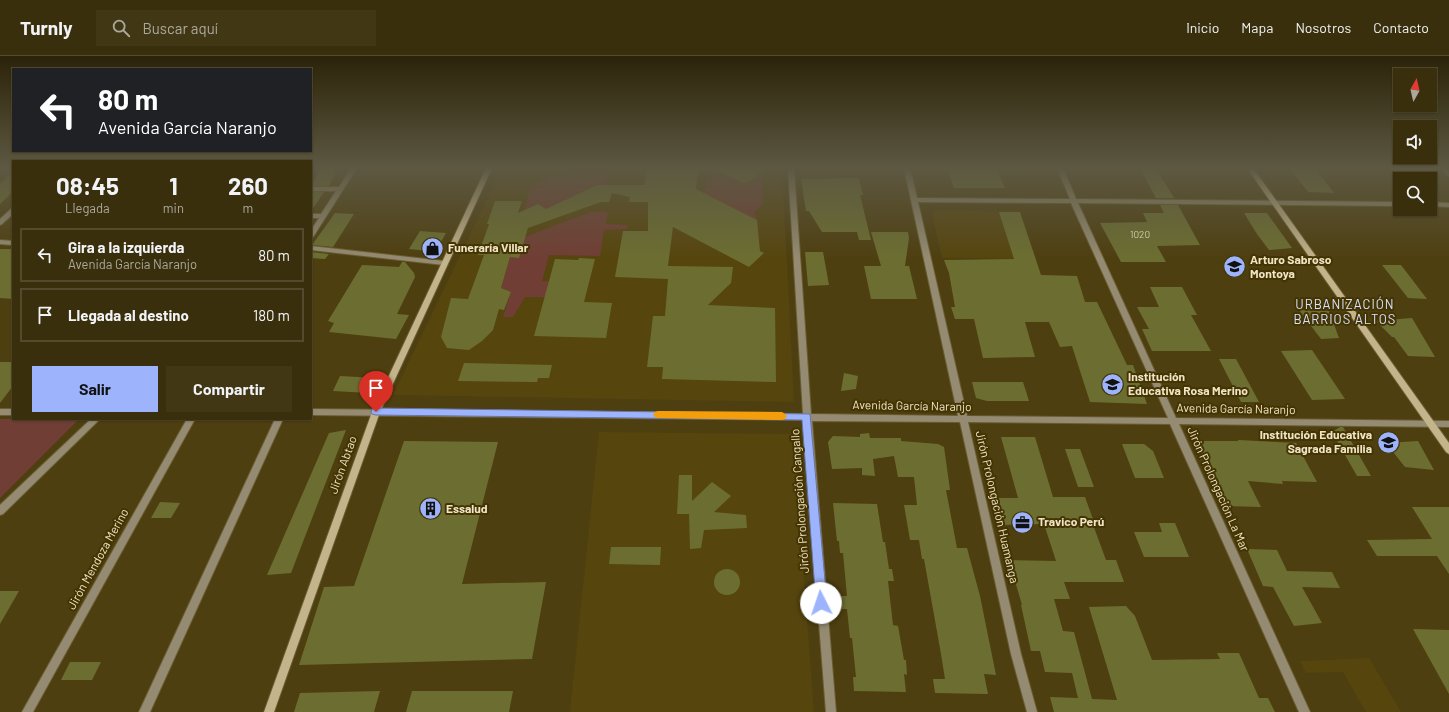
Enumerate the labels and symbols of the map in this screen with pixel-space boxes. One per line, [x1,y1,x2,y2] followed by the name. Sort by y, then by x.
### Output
[1393,68,1437,112] north arrow
[1130,228,1150,240] house number: 1020
[419,235,445,261] shop icon: Funeraría Villar
[448,240,529,254] place label: Funeraría Villar
[1250,252,1332,280] place label: Arturo Sabroso Montoya
[1221,254,1247,280] school or university icon: Arturo Sabroso Montoya
[1294,296,1396,327] district label: URBANIZACIÓN BARRIOS ALTOS
[1128,369,1248,397] place label: Institución Educativa Rosa Merino
[359,371,393,412] pin
[1099,371,1125,397] school or university icon: Institución Educativa Rosa Merino
[852,397,972,413] street label: Avenida García Naranjo
[1176,400,1296,416] street label: Avenida García Naranjo
[1185,424,1253,554] street label: Jirón Prolongación La Mar
[1260,427,1372,455] place label: Institución Educativa Sagrada Familia
[787,428,811,574] street label: Jirón Prolongación Cangallo
[974,429,1022,584] street label: Jirón Prolongación Huamanga
[1375,429,1401,455] school or university icon: Institución Educativa Sagrada Familia
[325,434,359,495] street label: Jirón Abtao
[418,496,444,522] building icon: Essalud
[446,501,488,515] place label: Essalud
[64,506,131,611] street label: Jirón Mendoza Merino
[1010,509,1036,535] office icon: Travico Perú
[1038,514,1104,528] place label: Travico Perú
[800,582,842,624] position arrow

